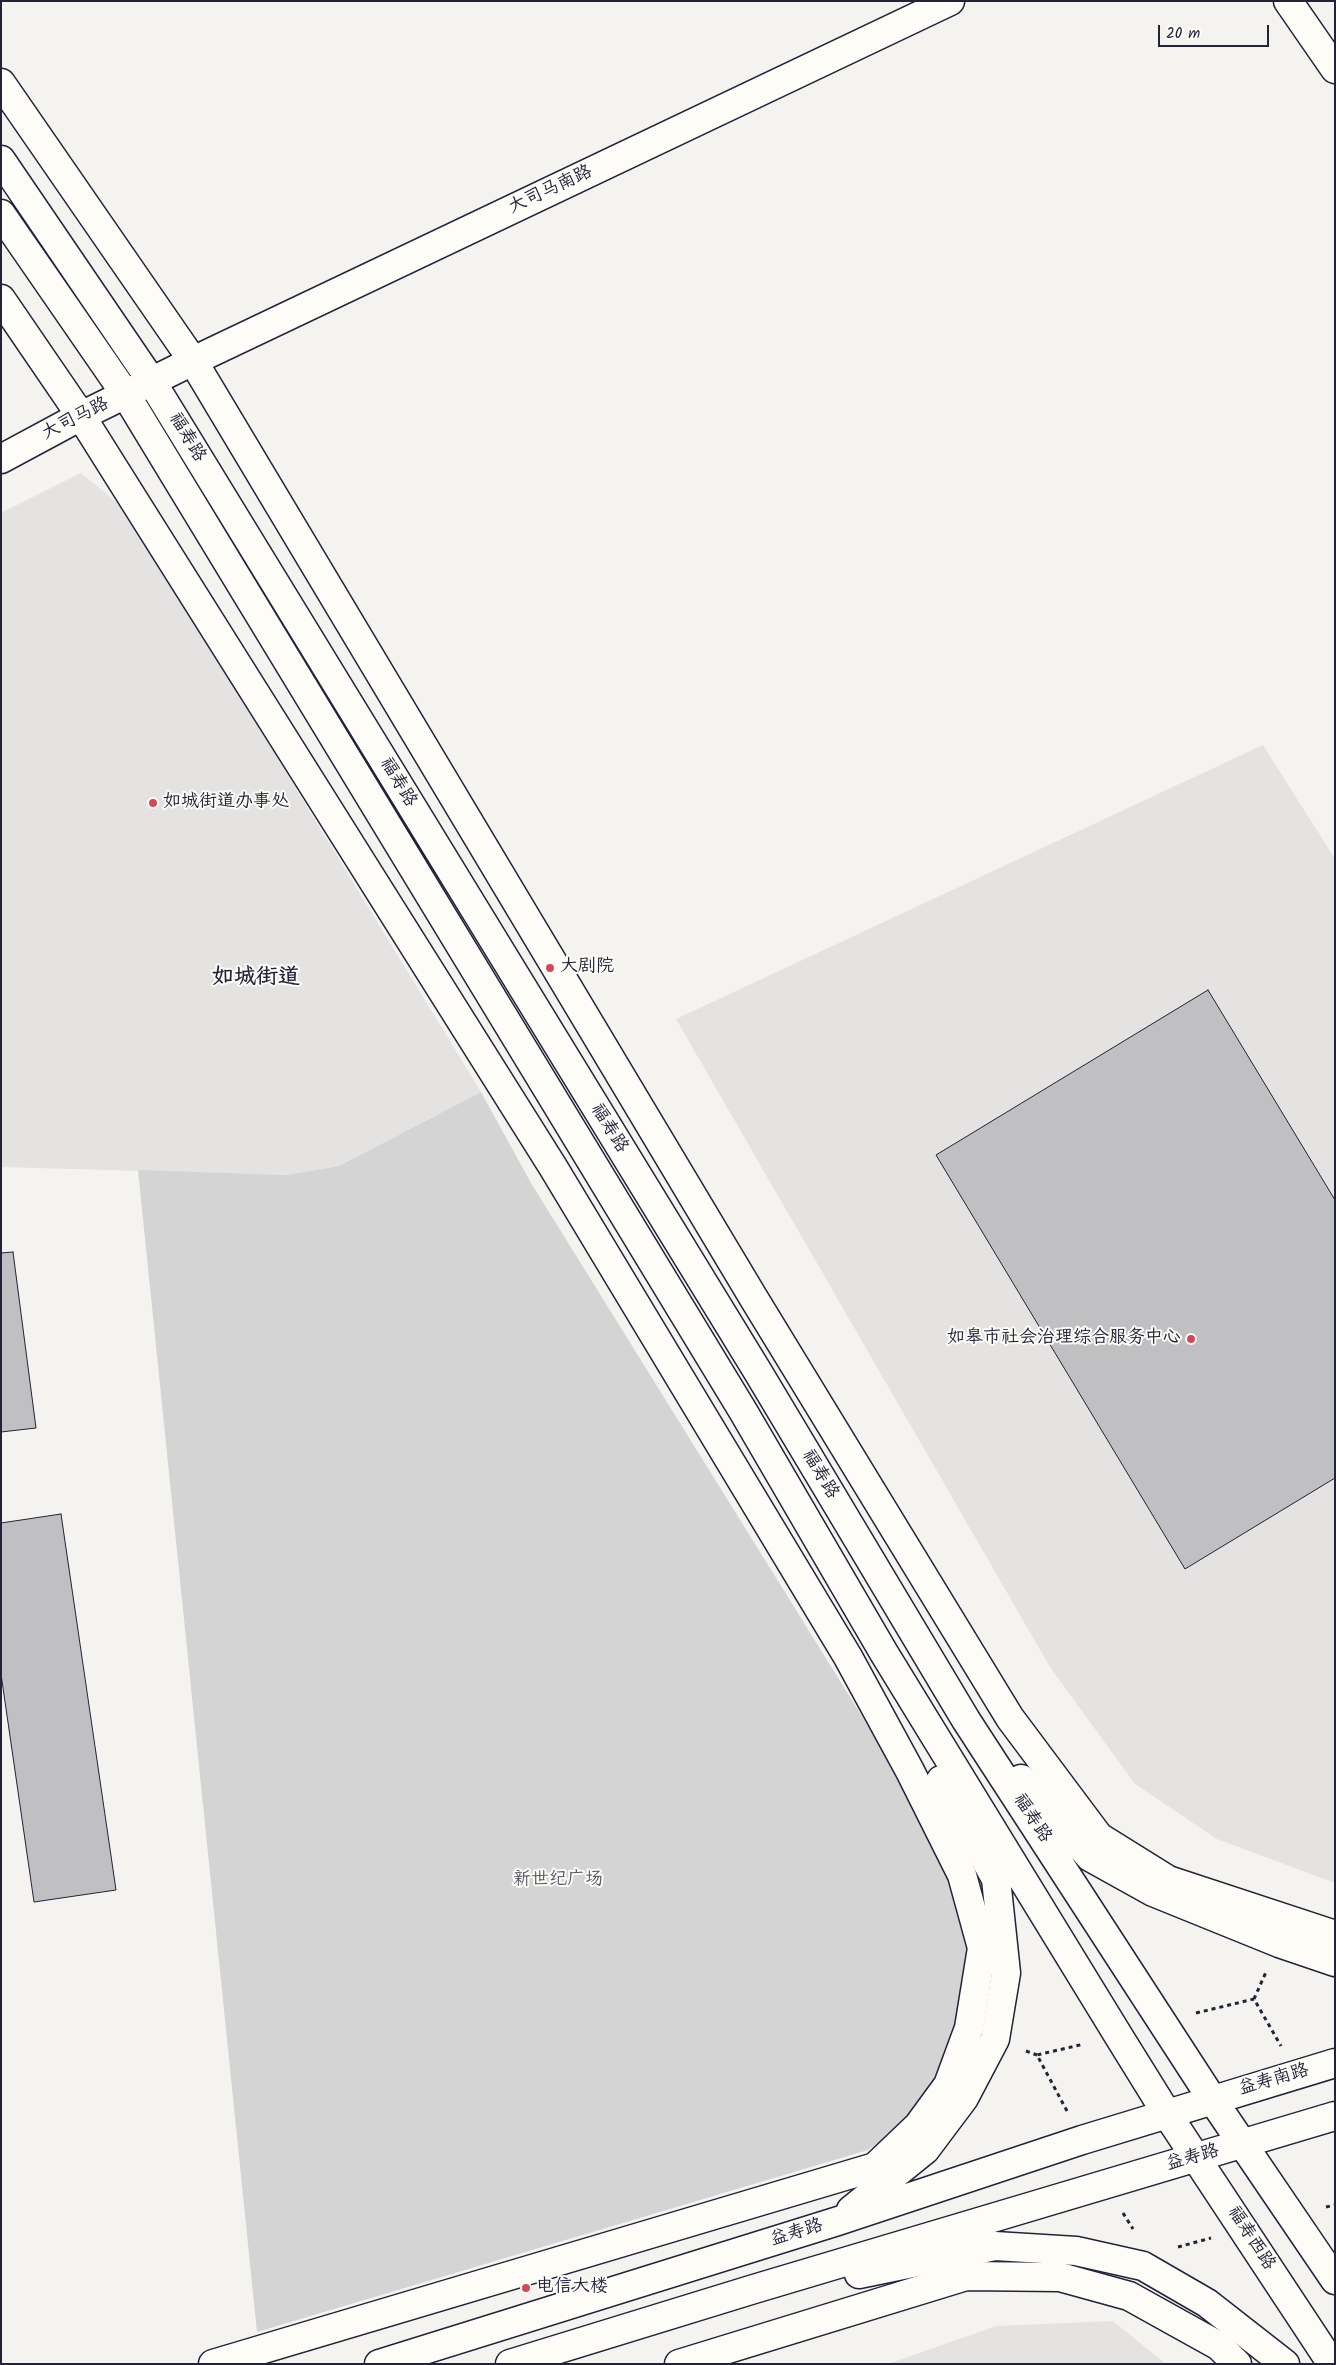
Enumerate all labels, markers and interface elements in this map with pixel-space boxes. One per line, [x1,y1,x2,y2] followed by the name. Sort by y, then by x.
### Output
[1161,15,1272,47] scale bar
[1166,22,1200,46] text: 20 m
[506,162,596,220] street label: 大司马南路
[39,394,113,446] street label: 大司马路
[163,409,209,467] street label: 福寿路
[374,754,420,812] street label: 福寿路
[163,792,289,814] place label: 如城街道办事处
[147,797,159,809] marker: 如城街道办事处
[560,957,614,979] place label: 大剧院
[544,962,556,974] marker: 大剧院
[212,966,300,992] district label: 如城街道
[585,1100,631,1158] street label: 福寿路
[947,1328,1181,1350] place label: 如皋市社会治理综合服务中心
[1185,1333,1197,1345] marker: 如皋市社会治理综合服务中心
[796,1446,842,1504] street label: 福寿路
[1007,1790,1055,1848] street label: 福寿路
[513,1870,603,1892] park label: 新世纪广场
[1236,2061,1312,2101] street label: 益寿南路
[1164,2141,1222,2177] street label: 益寿路
[1221,2203,1279,2275] street label: 福寿西路
[768,2216,826,2252] street label: 益寿路
[536,2277,608,2299] place label: 电信大楼
[520,2282,532,2294] marker: 电信大楼

